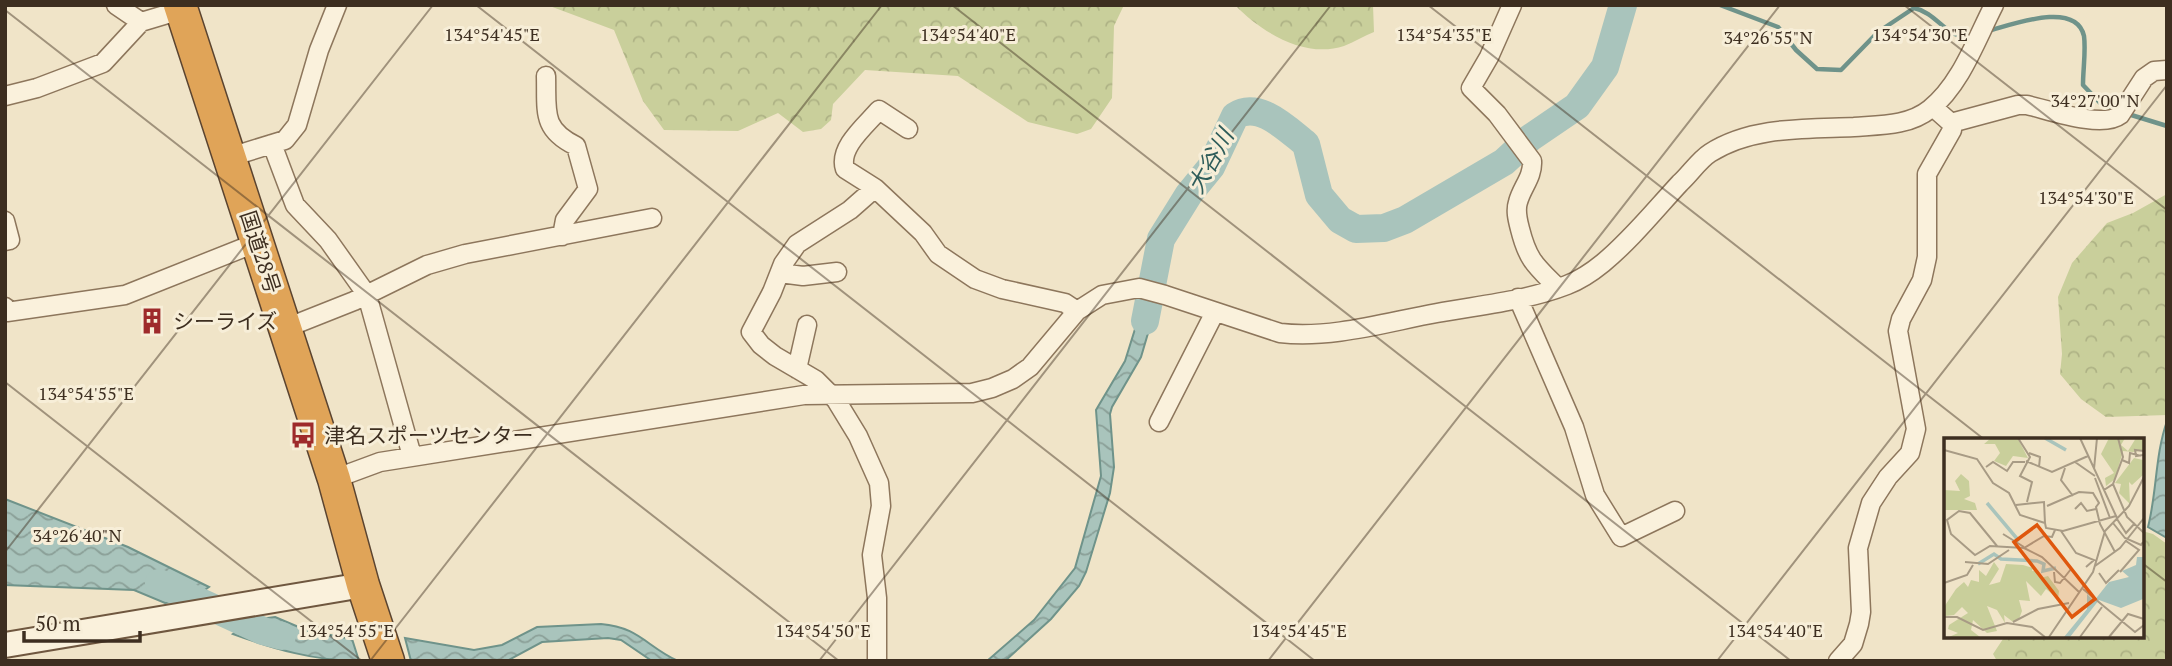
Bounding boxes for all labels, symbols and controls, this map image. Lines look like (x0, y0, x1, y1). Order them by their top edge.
text: 134°54'45"E (444, 22, 540, 46)
text: 134°54'40"E (920, 22, 1016, 46)
text: 134°54'35"E (1396, 22, 1492, 46)
text: 134°54'30"E (1872, 22, 1968, 46)
text: 34°26'55"N (1723, 25, 1813, 49)
text: 34°27'00"N (2050, 88, 2140, 112)
water label: 大谷川 (1180, 121, 1242, 199)
text: 134°54'30"E (2038, 185, 2134, 209)
street label: 国道28号 (234, 207, 288, 297)
building icon: シーライズ (137, 306, 167, 336)
place label: シーライズ (173, 307, 277, 335)
text: 134°54'55"E (38, 381, 134, 405)
bus stop icon: 津名スポーツセンター (288, 420, 318, 450)
place label: 津名スポーツセンター (324, 421, 534, 449)
inset map (1944, 438, 2144, 638)
text: 34°26'40"N (32, 523, 122, 547)
scale bar (24, 600, 140, 644)
text: 50 m (35, 609, 81, 637)
text: 134°54'55"E (298, 618, 394, 642)
text: 134°54'50"E (775, 618, 871, 642)
text: 134°54'45"E (1251, 618, 1347, 642)
text: 134°54'40"E (1727, 618, 1823, 642)

